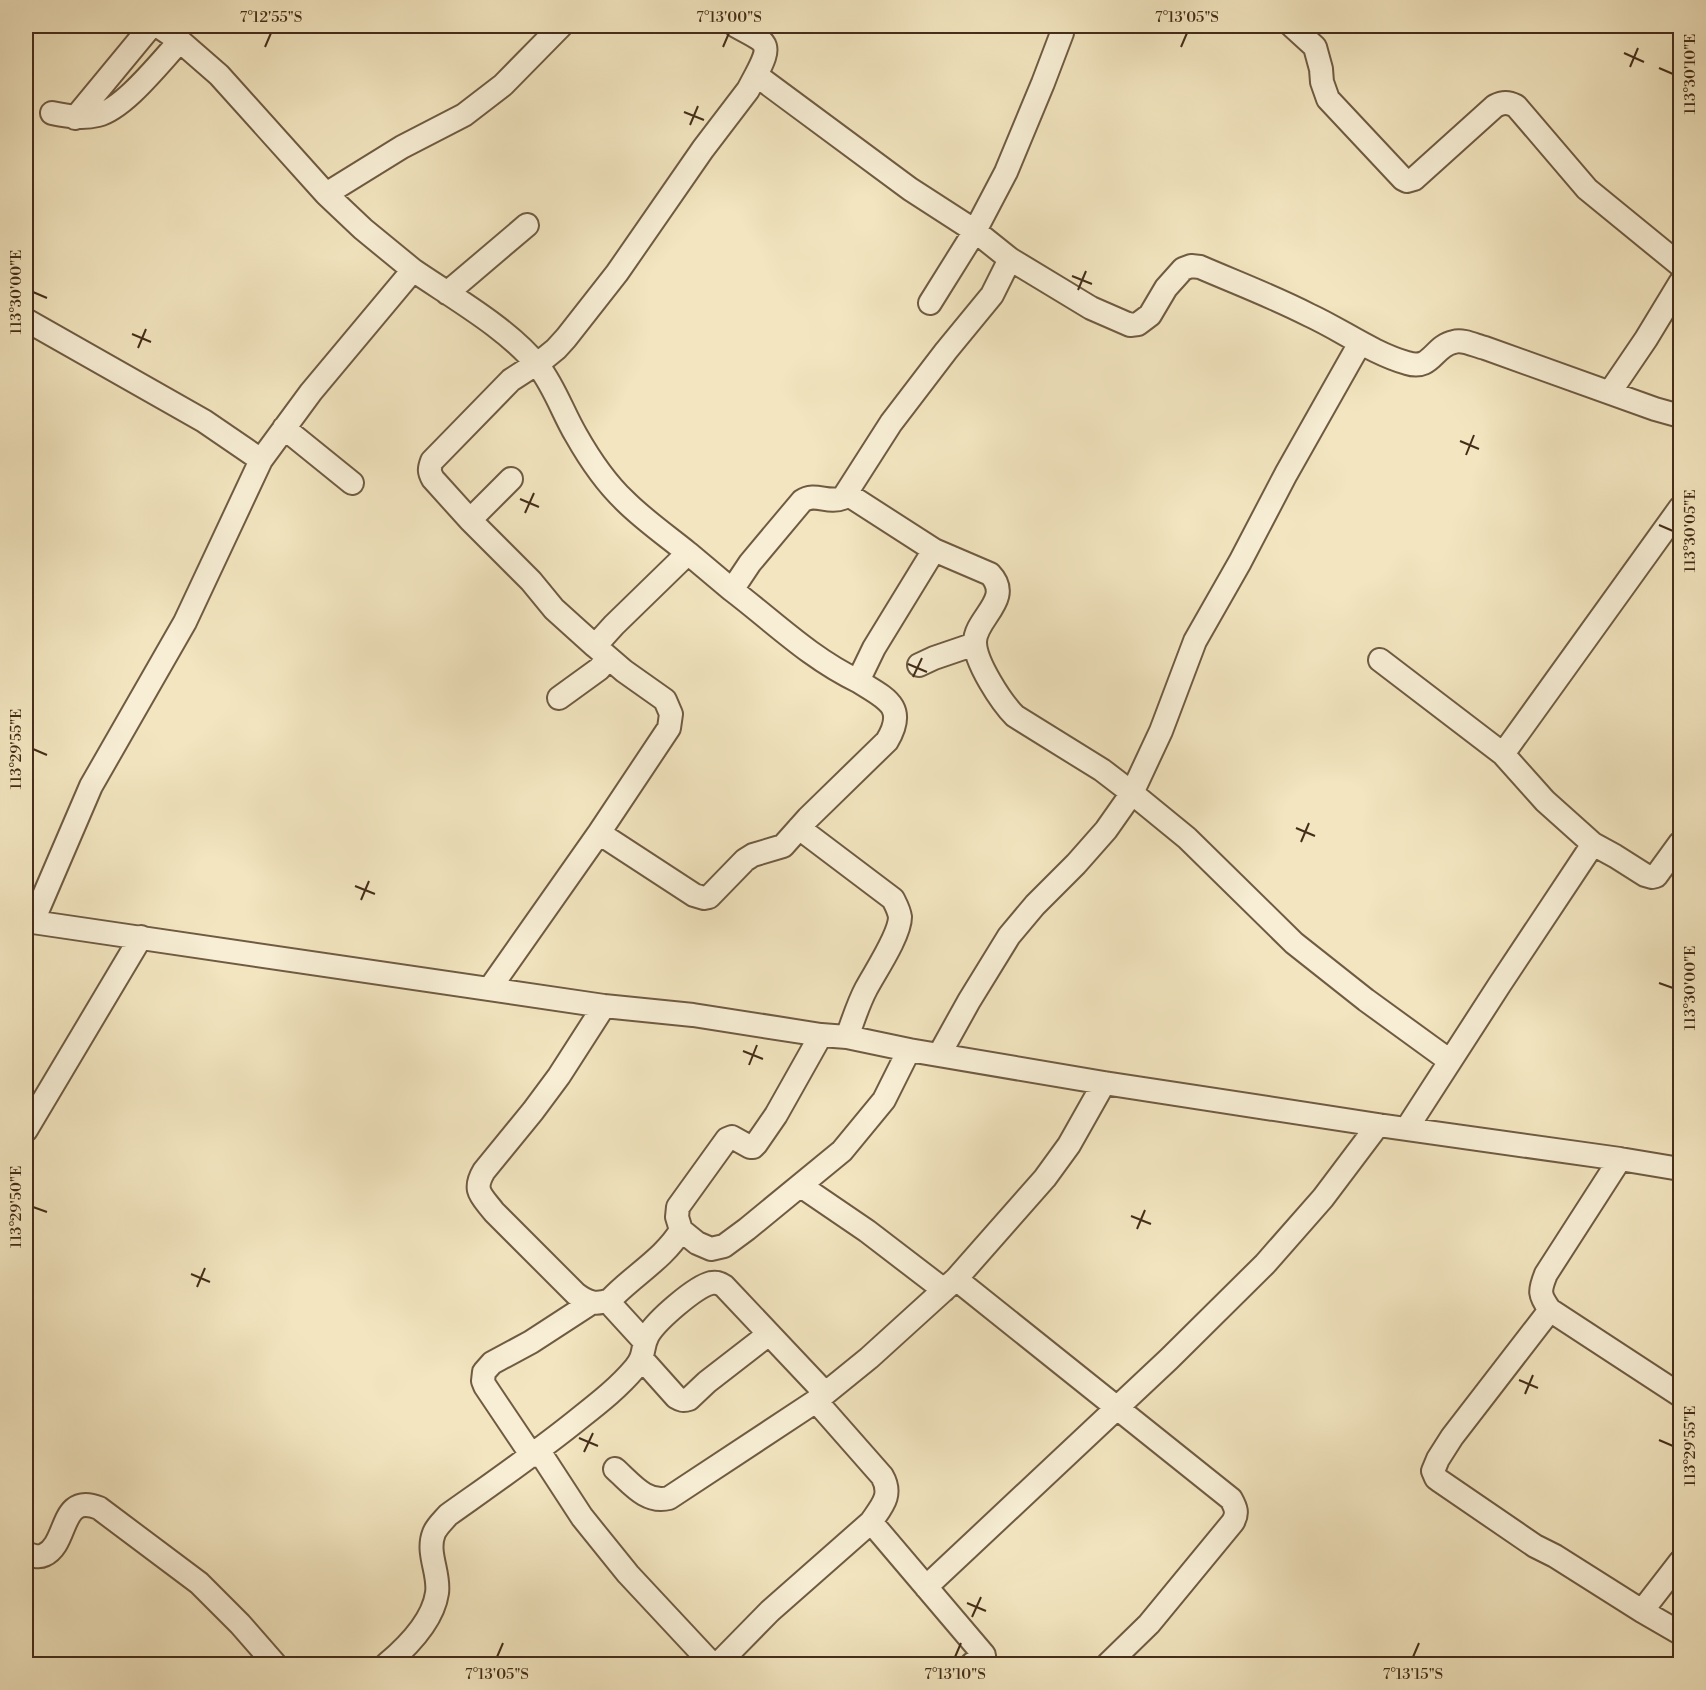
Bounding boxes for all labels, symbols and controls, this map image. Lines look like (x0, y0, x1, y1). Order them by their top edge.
text: 7°12'55"S (240, 8, 302, 27)
text: 7°13'00"S (696, 8, 762, 27)
text: 7°13'05"S (1155, 8, 1219, 27)
text: 113°30'10"E (1681, 34, 1700, 114)
text: 113°30'00"E (7, 250, 26, 334)
text: 113°30'05"E (1681, 489, 1700, 573)
text: 113°29'55"E (7, 709, 26, 789)
text: 113°30'00"E (1681, 946, 1700, 1030)
text: 113°29'50"E (7, 1166, 26, 1248)
text: 113°29'55"E (1681, 1406, 1700, 1486)
text: 7°13'05"S (465, 1665, 529, 1684)
text: 7°13'10"S (924, 1665, 986, 1684)
text: 7°13'15"S (1383, 1665, 1443, 1684)

